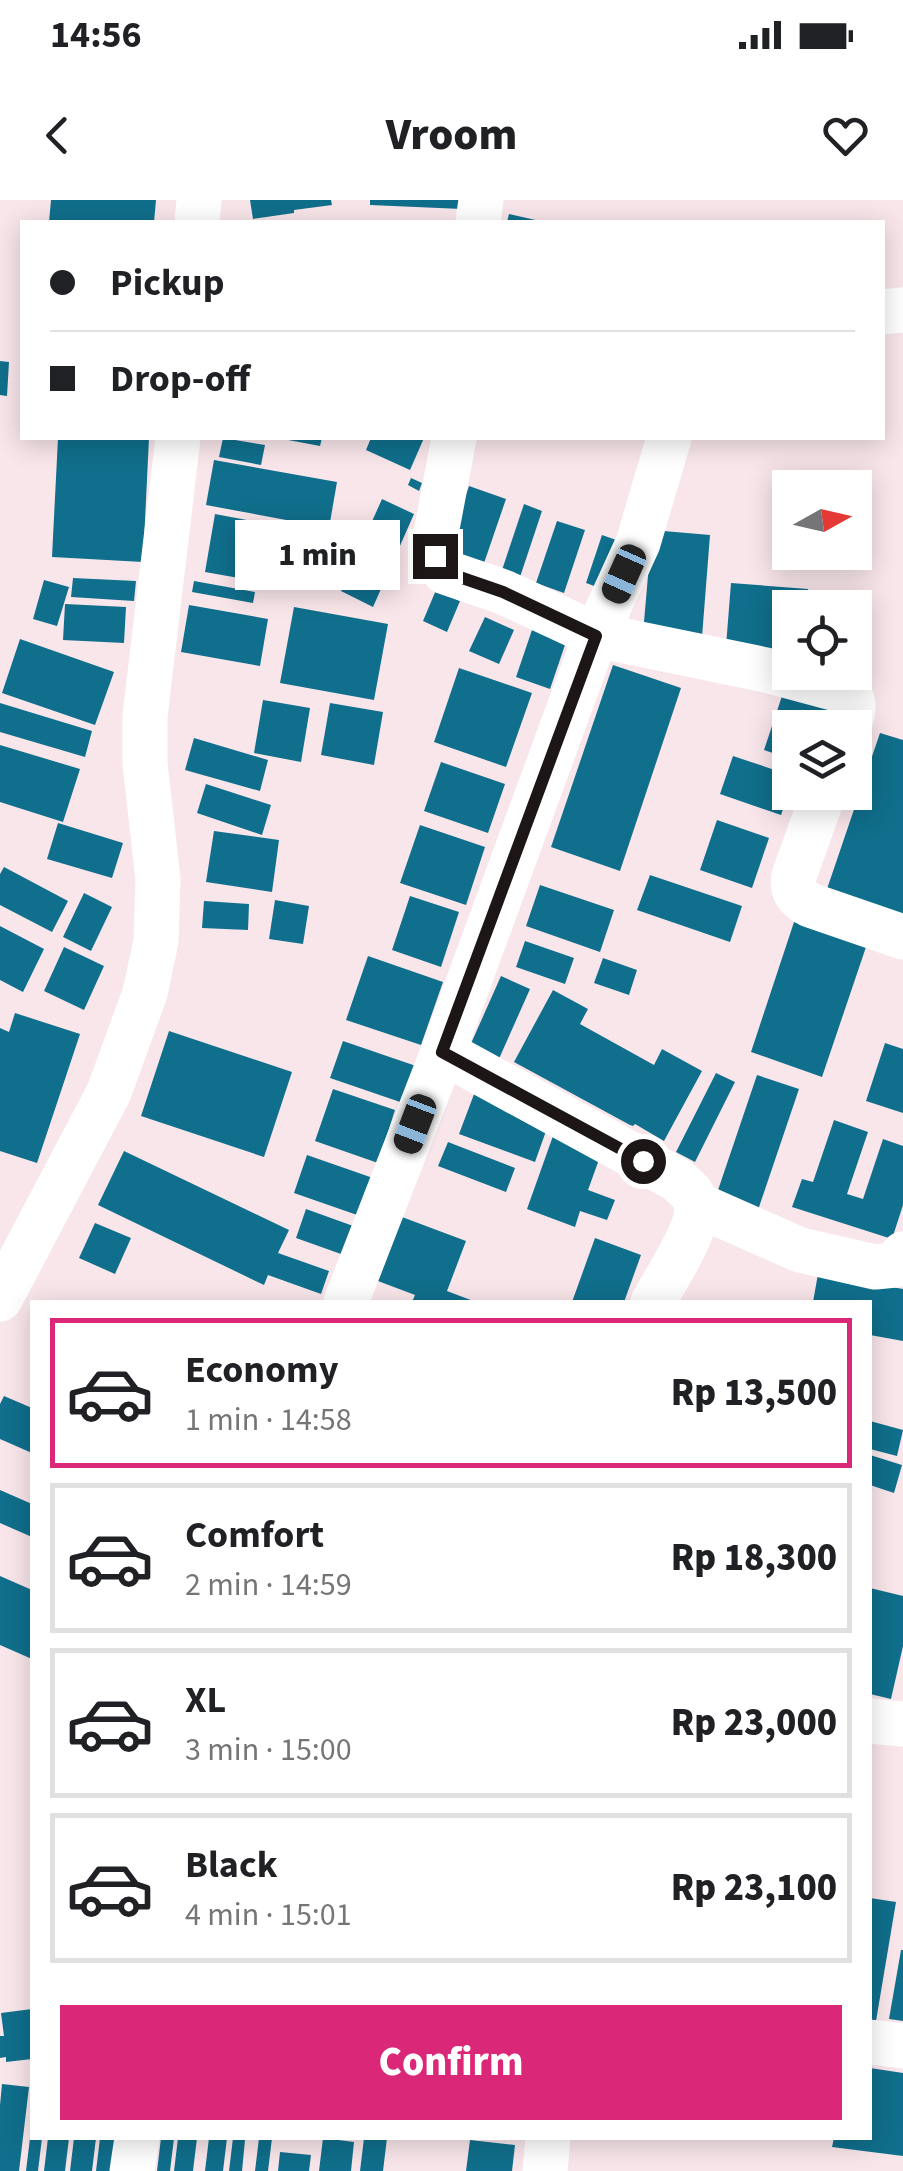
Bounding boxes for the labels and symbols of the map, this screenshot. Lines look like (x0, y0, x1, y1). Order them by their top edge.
north arrow (772, 470, 872, 570)
callout: 1 min (235, 521, 400, 591)
route end (413, 534, 458, 579)
car (598, 540, 650, 608)
car (390, 1091, 440, 1157)
route start (621, 1139, 666, 1184)

